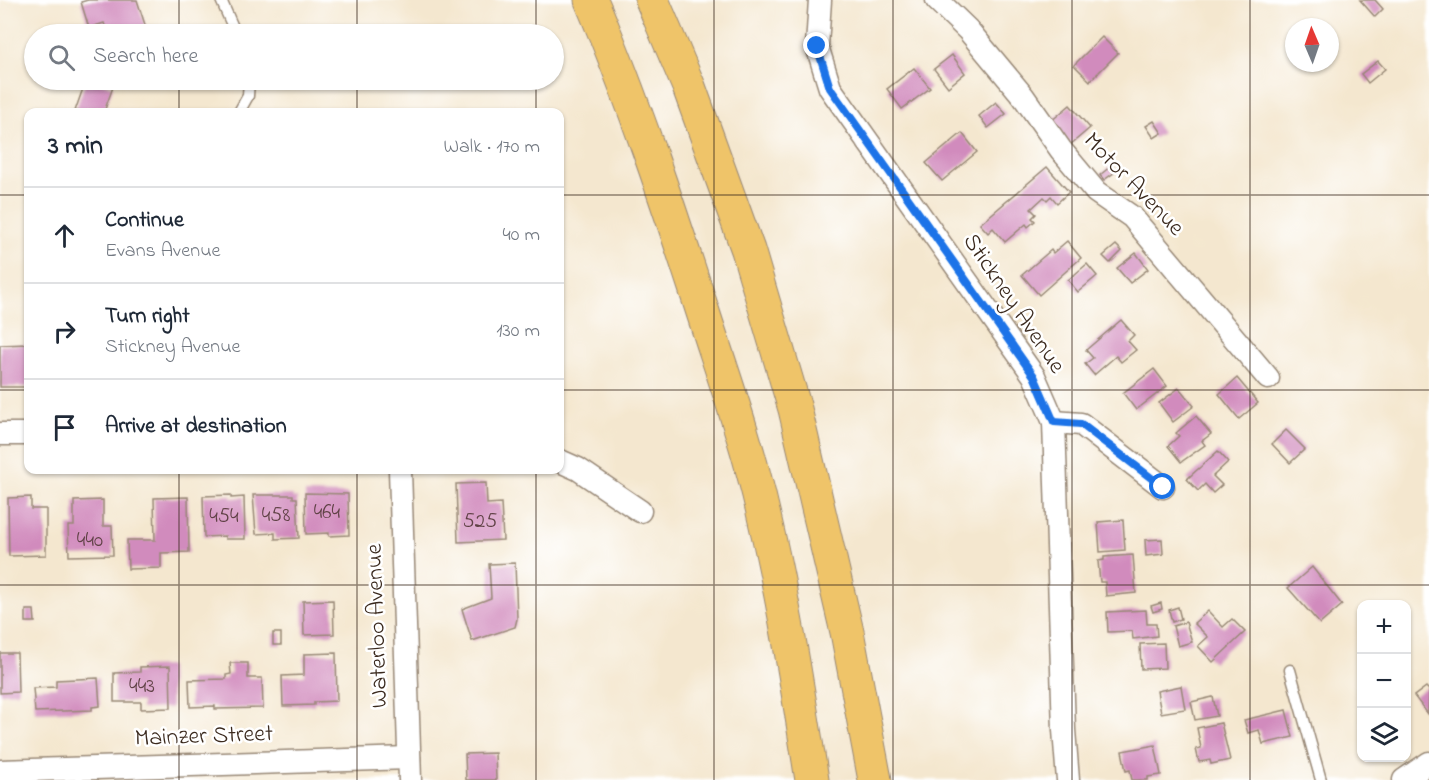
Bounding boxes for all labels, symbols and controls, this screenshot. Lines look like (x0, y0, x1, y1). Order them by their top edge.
north arrow (1285, 18, 1339, 72)
search box (24, 24, 564, 90)
route end (803, 32, 829, 58)
icon: search (45, 41, 78, 74)
text: Search here (93, 41, 198, 73)
street label: Motor Avenue (1074, 125, 1192, 245)
text: 3 min (48, 128, 103, 166)
text: Walk · 170 m (444, 133, 540, 162)
text: Continue (105, 205, 184, 237)
icon: ahead (48, 219, 81, 252)
text: 40 m (503, 221, 540, 250)
street label: Stickney Avenue (952, 227, 1073, 382)
text: Evans Avenue (105, 237, 220, 266)
text: Turn right (105, 301, 190, 333)
icon: right (48, 315, 81, 348)
text: 130 m (496, 317, 540, 346)
text: Stickney Avenue (105, 333, 241, 362)
icon: arrive (48, 411, 81, 444)
text: Arrive at destination (105, 411, 287, 443)
route start (1149, 473, 1175, 499)
house number: 464 (314, 498, 341, 528)
house number: 458 (262, 501, 290, 531)
house number: 454 (209, 502, 239, 532)
house number: 525 (463, 507, 497, 537)
house number: 440 (77, 526, 103, 556)
street label: Waterloo Avenue (358, 543, 398, 709)
map controls (1357, 600, 1411, 762)
button: + (1357, 600, 1411, 654)
button: − (1357, 654, 1411, 708)
house number: 443 (129, 672, 155, 702)
button: layers (1357, 708, 1411, 762)
street label: Mainzer Street (134, 717, 274, 757)

